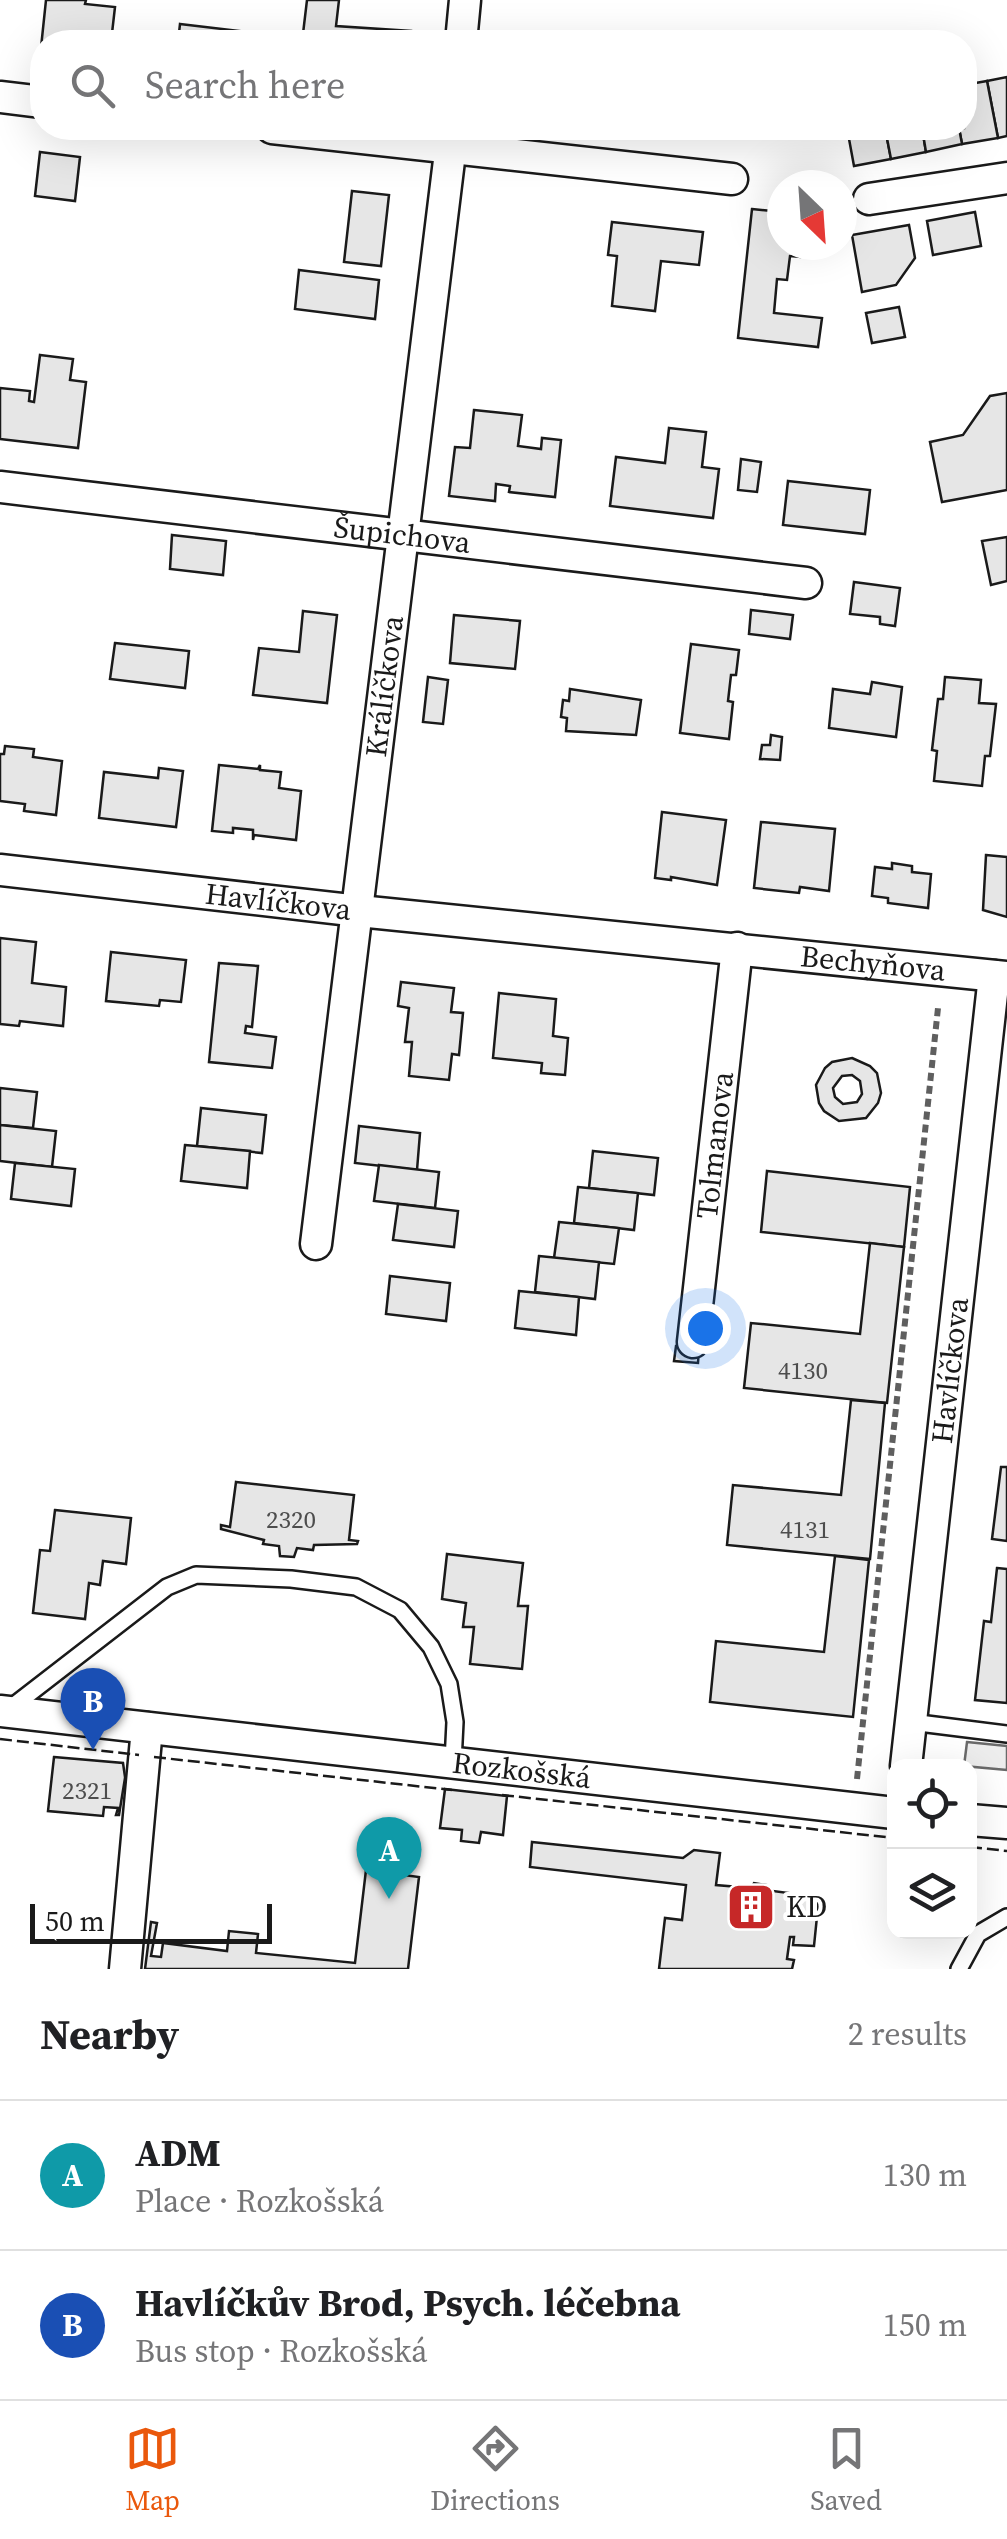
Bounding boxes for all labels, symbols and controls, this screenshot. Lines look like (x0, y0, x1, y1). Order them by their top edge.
search box (30, 30, 977, 140)
icon: search (65, 58, 120, 113)
text: Search here (145, 59, 345, 111)
north arrow (767, 170, 857, 260)
street label: Šupichova (332, 506, 474, 563)
street label: Králíčkova (355, 612, 413, 759)
street label: Havlíčkova (203, 873, 354, 930)
street label: Bechyňova (799, 935, 948, 991)
street label: Tolmanova (686, 1069, 743, 1221)
street label: Havlíčkova (921, 1294, 978, 1446)
your location (680, 1303, 731, 1354)
house number: 4130 (778, 1353, 828, 1387)
house number: 2320 (266, 1502, 316, 1536)
house number: 4131 (780, 1512, 830, 1546)
pin: B (61, 1668, 126, 1750)
street label: Rozkošská (450, 1742, 594, 1798)
map controls (887, 1759, 977, 1939)
button: locate (887, 1759, 977, 1849)
house number: 2321 (62, 1773, 112, 1807)
pin: A (356, 1816, 422, 1899)
button: layers (887, 1849, 977, 1939)
building icon: KD (725, 1881, 777, 1933)
place label: KD (786, 1886, 827, 1927)
scale bar (30, 1899, 272, 1944)
text: 50 m (45, 1902, 105, 1940)
text: Nearby (40, 2005, 179, 2063)
text: 2 results (848, 2012, 967, 2056)
text: ADM (135, 2127, 221, 2179)
text: A (62, 2153, 83, 2197)
text: 130 m (883, 2153, 967, 2197)
text: Place · Rozkošská (135, 2179, 384, 2223)
text: Havlíčkův Brod, Psych. léčebna (135, 2277, 680, 2329)
text: B (62, 2303, 83, 2347)
text: 150 m (883, 2303, 967, 2347)
text: Bus stop · Rozkošská (135, 2329, 428, 2373)
tab: Map (125, 2421, 180, 2519)
tab: Directions (430, 2421, 560, 2519)
tab: Saved (810, 2421, 882, 2519)

